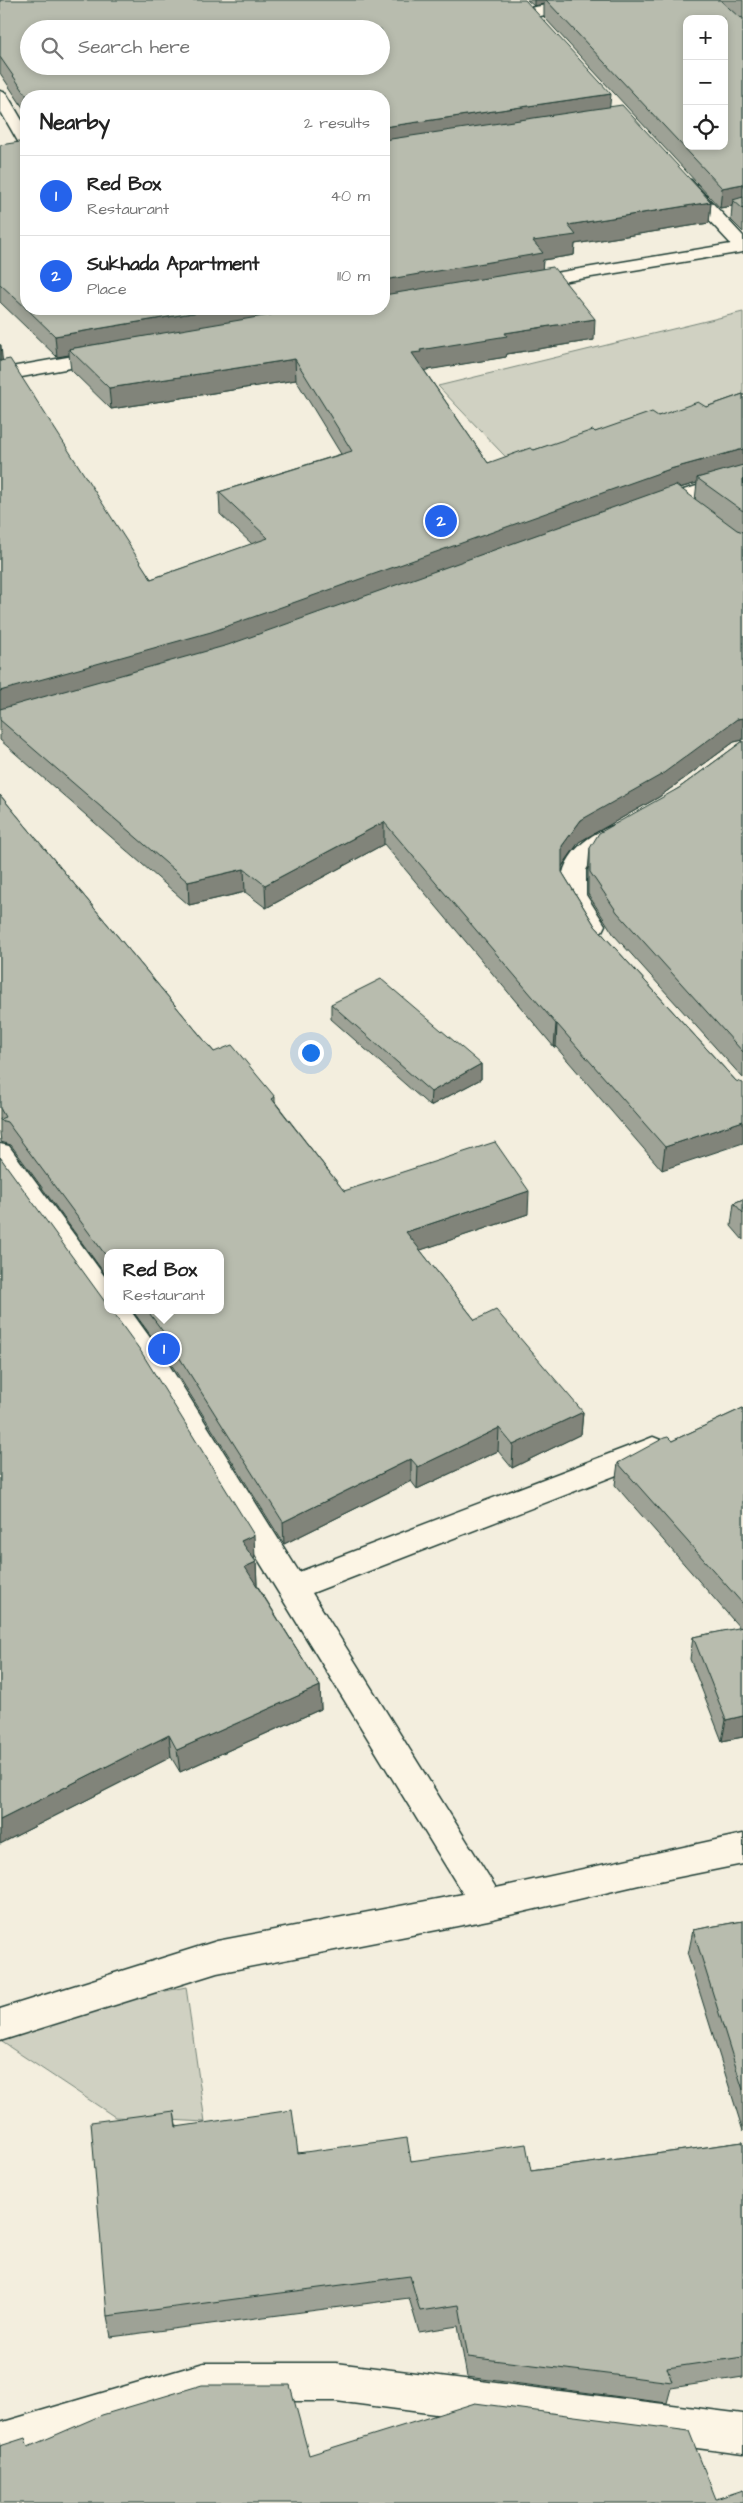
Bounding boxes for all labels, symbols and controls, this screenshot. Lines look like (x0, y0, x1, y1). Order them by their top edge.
map controls (683, 15, 728, 150)
button: + (683, 15, 728, 60)
search box (20, 20, 390, 75)
icon: search (38, 34, 66, 62)
text: Search here (78, 34, 190, 61)
button: − (683, 60, 728, 105)
button: locate (683, 105, 728, 150)
text: Nearby (40, 108, 110, 137)
text: 2 results (304, 112, 370, 134)
text: Red Box (87, 171, 161, 198)
text: 1 (55, 185, 57, 207)
text: 40 m (330, 185, 370, 207)
text: Restaurant (87, 198, 169, 220)
text: Sukhada Apartment (87, 251, 259, 278)
text: 2 (51, 265, 61, 287)
text: 110 m (337, 265, 370, 287)
text: Place (87, 278, 127, 300)
pin: 2 (425, 502, 457, 540)
your location (298, 1040, 324, 1066)
popup (104, 1249, 224, 1314)
text: Red Box (123, 1257, 197, 1284)
text: Restaurant (123, 1284, 205, 1306)
pin: 1 (148, 1330, 180, 1368)

